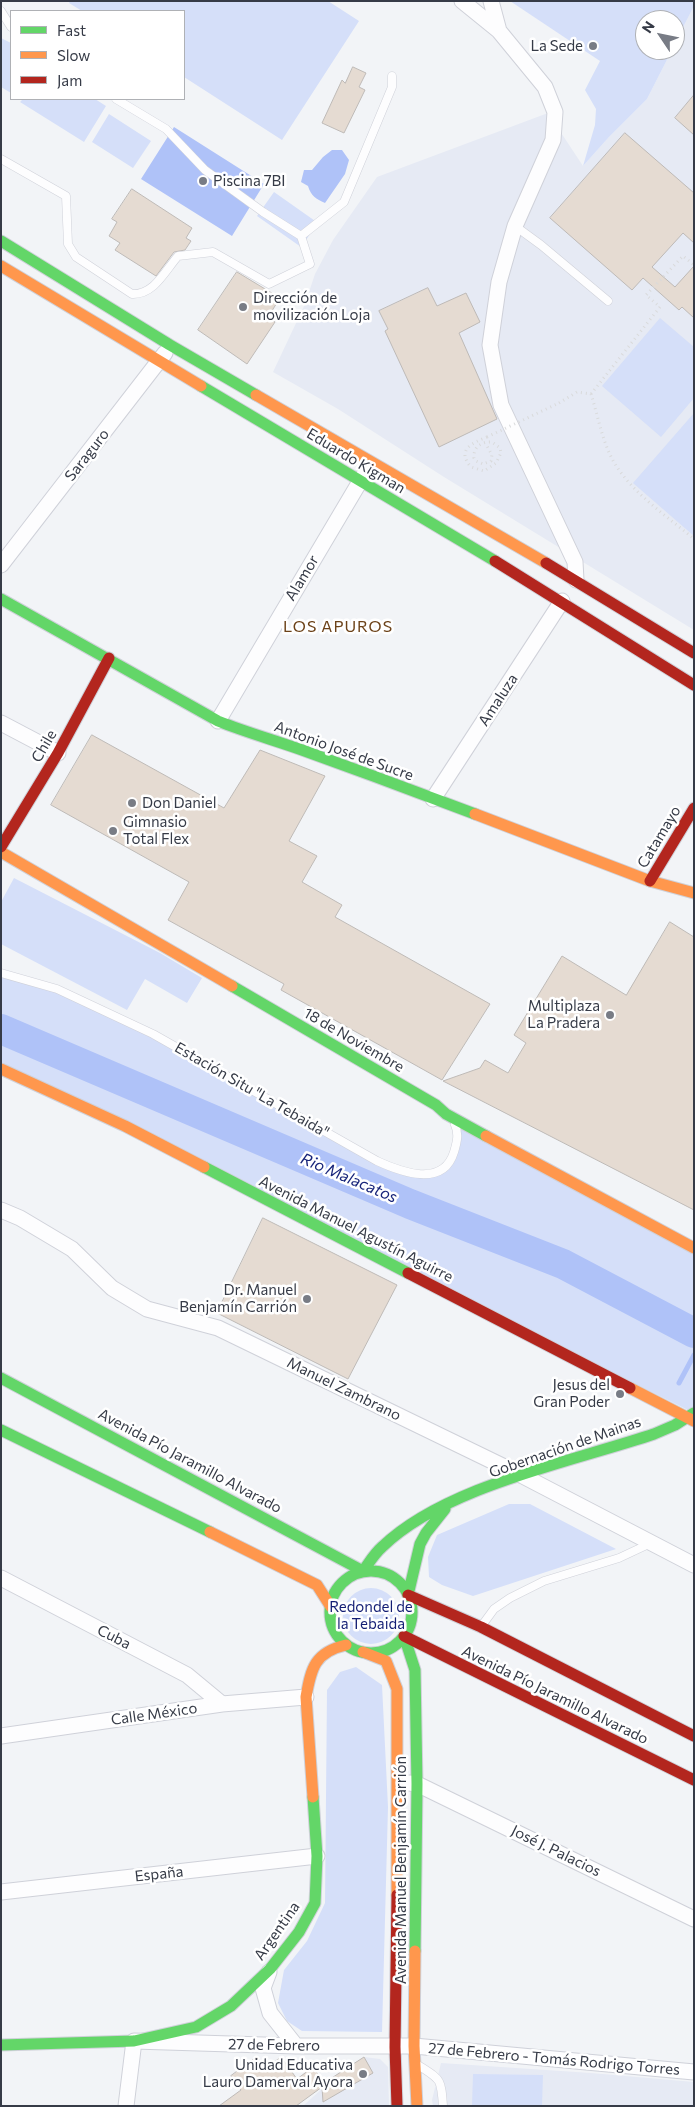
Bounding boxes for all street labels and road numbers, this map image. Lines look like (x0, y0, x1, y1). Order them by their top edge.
street label: Saraguro (61, 425, 113, 485)
street label: Eduardo Kigman (304, 425, 408, 497)
street label: Alamor (281, 552, 323, 604)
street label: Amaluza (474, 670, 522, 730)
street label: Antonio José de Sucre (272, 717, 416, 785)
street label: Chile (28, 727, 60, 765)
street label: Catamayo (633, 803, 685, 871)
street label: 18 de Noviembre (301, 1004, 407, 1076)
street label: Estación Situ "La Tebaida" (172, 1038, 332, 1142)
street label: Avenida Manuel Agustín Aguirre (256, 1172, 456, 1286)
street label: Manuel Zambrano (284, 1354, 404, 1424)
street label: Avenida Pío Jaramillo Alvarado (95, 1405, 285, 1517)
street label: Gobernación de Mainas (487, 1413, 643, 1481)
street label: Cuba (94, 1621, 134, 1653)
street label: Avenida Pío Jaramillo Alvarado (459, 1642, 651, 1748)
street label: Calle México (110, 1699, 198, 1729)
street label: Avenida Manuel Benjamín Carrión (392, 1756, 410, 1984)
street label: José J. Palacios (508, 1822, 604, 1880)
street label: España (134, 1862, 184, 1886)
street label: Argentina (250, 1898, 304, 1964)
street label: 27 de Febrero (228, 2035, 320, 2055)
street label: 27 de Febrero - Tomás Rodrigo Torres (427, 2039, 681, 2079)

